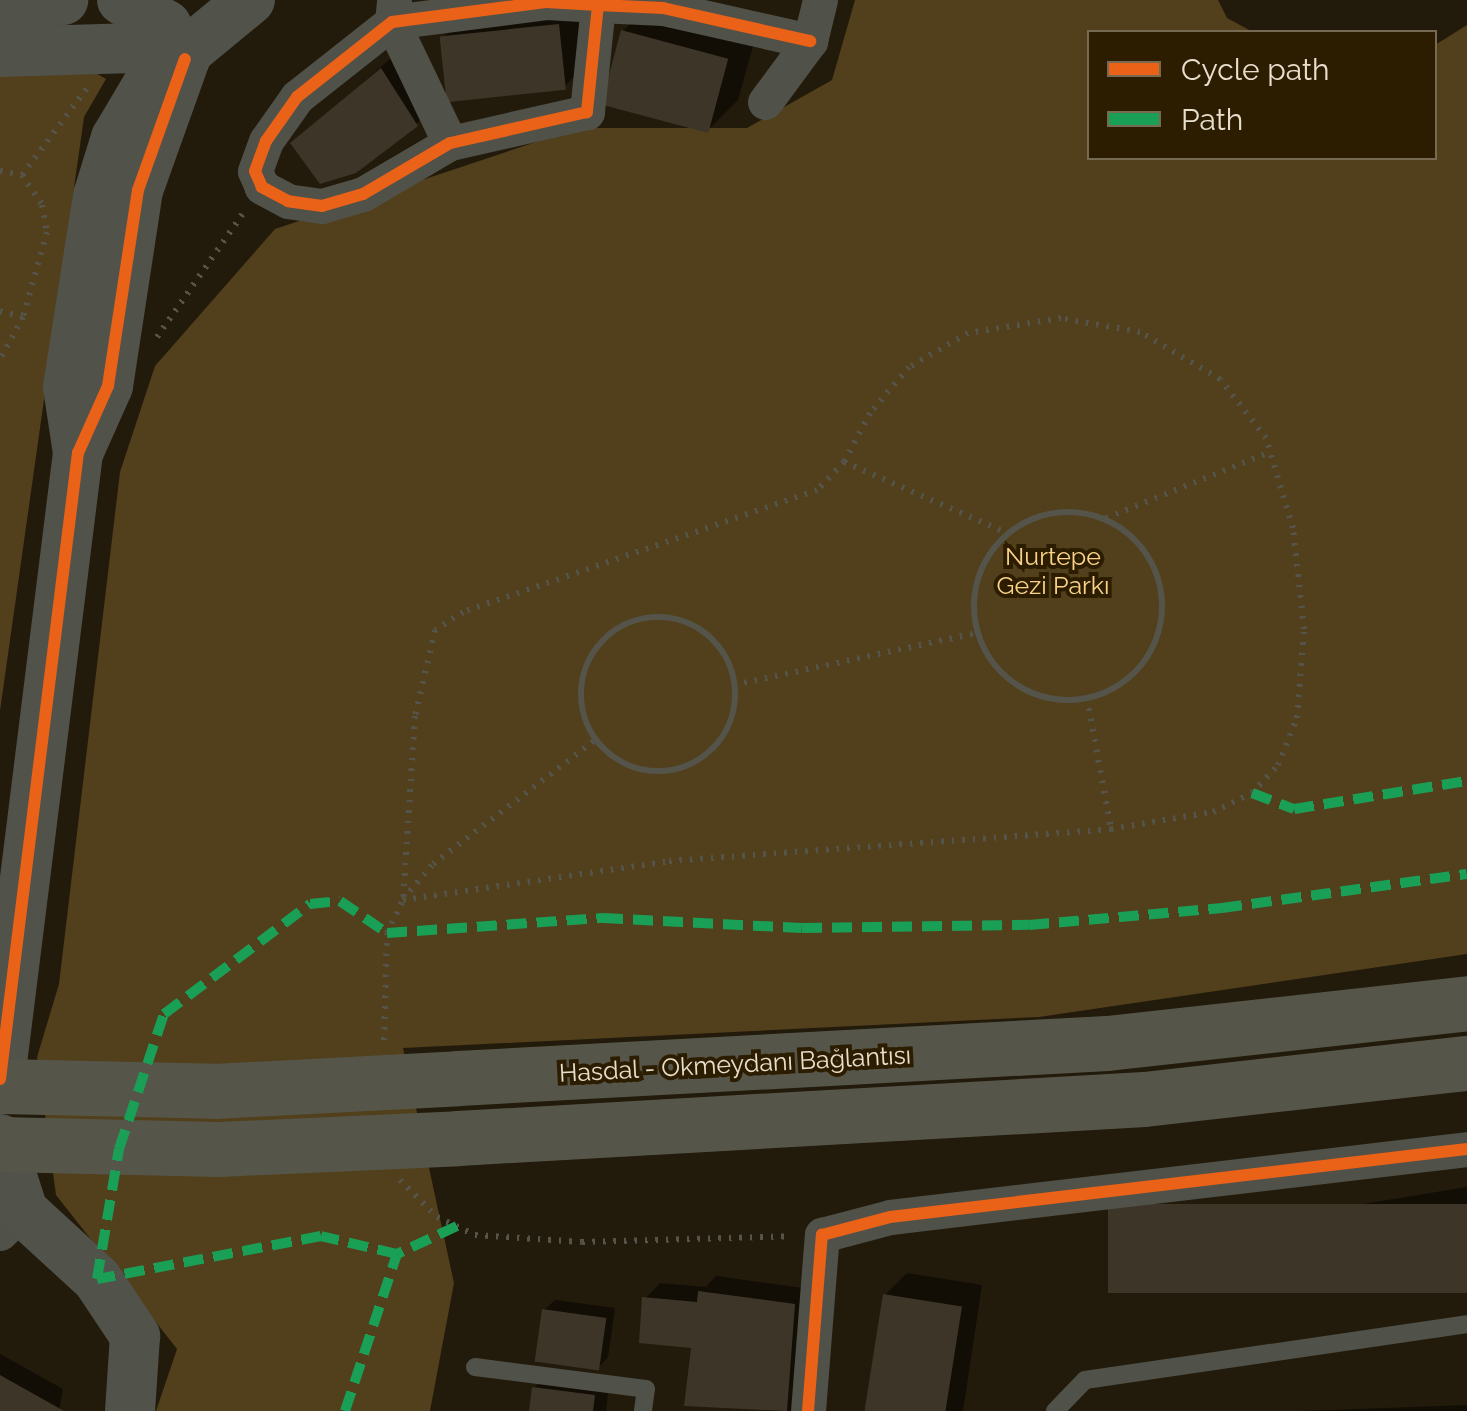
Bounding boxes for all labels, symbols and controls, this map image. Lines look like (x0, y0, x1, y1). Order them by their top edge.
legend (1087, 30, 1437, 160)
text: Cycle path (1181, 52, 1329, 87)
text: Path (1181, 102, 1243, 137)
park label: Nurtepe Gezi Parkı (996, 542, 1110, 601)
street label: Hasdal - Okmeydanı Bağlantısı (558, 1040, 912, 1088)

